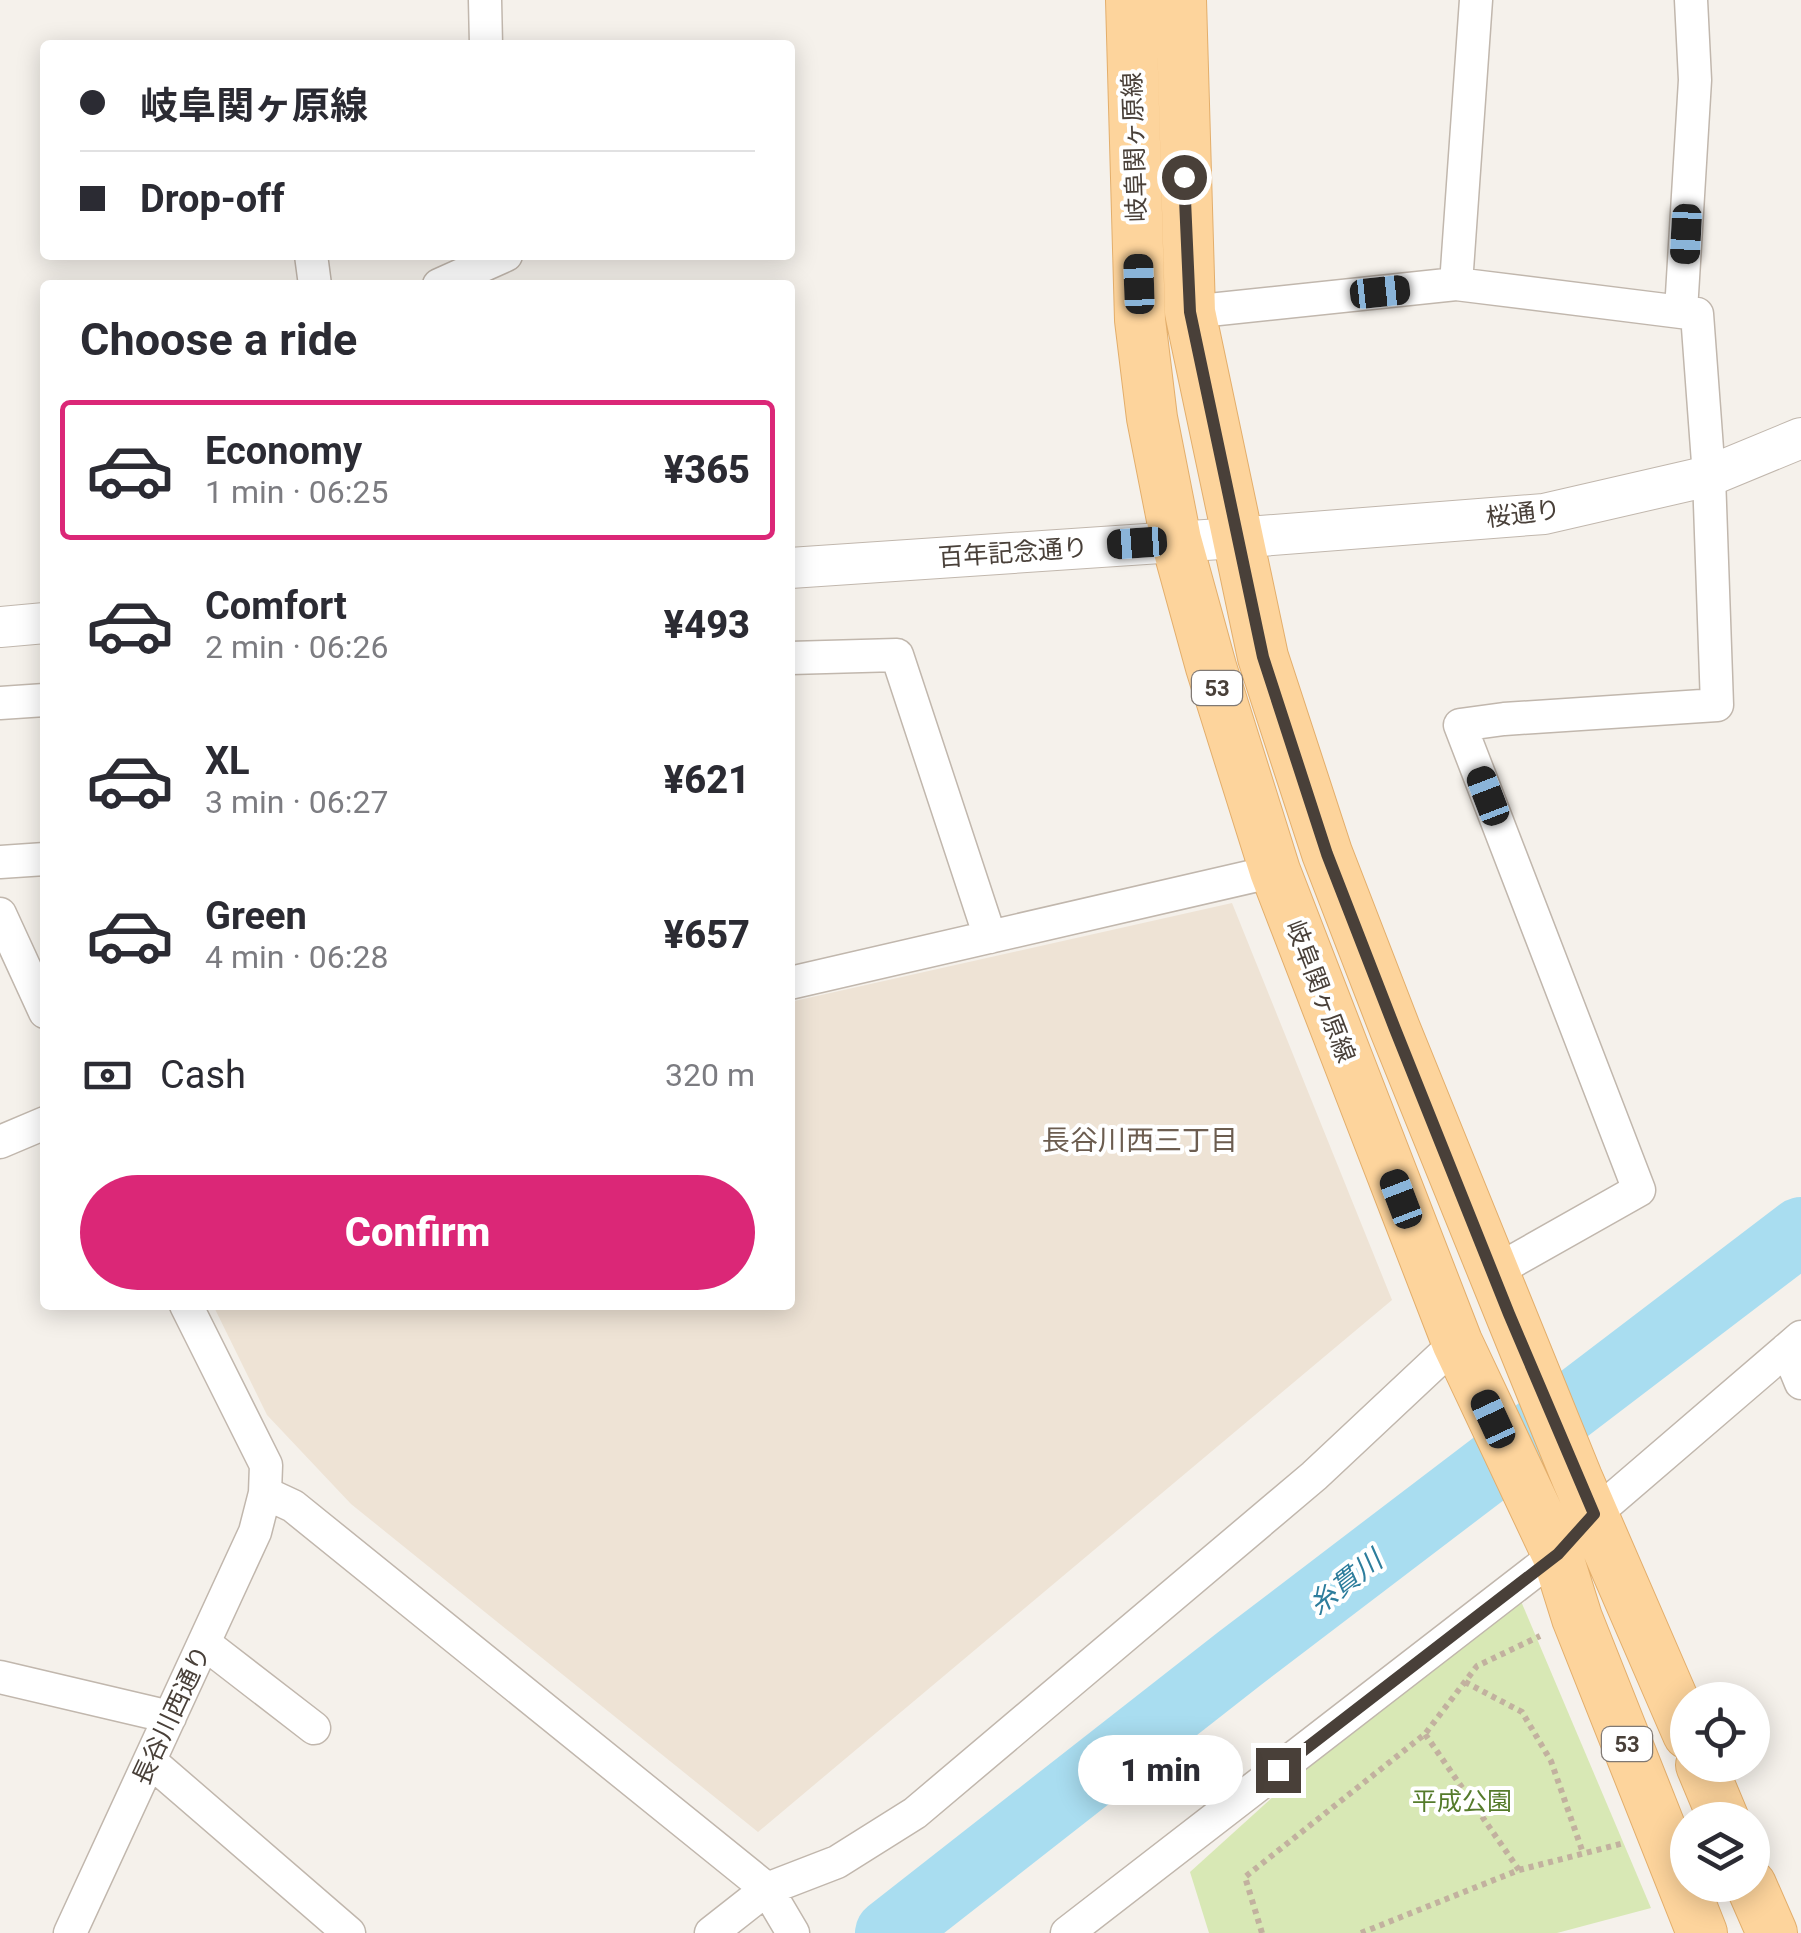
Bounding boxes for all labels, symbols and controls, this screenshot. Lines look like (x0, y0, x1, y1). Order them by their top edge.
street label: 岐阜関ヶ原線 (1117, 72, 1152, 222)
text: 岐阜関ヶ原線 (140, 84, 368, 128)
route start (1162, 155, 1207, 200)
text: Drop-off (140, 177, 285, 221)
car (1669, 203, 1703, 265)
car (1123, 253, 1155, 315)
car (1349, 274, 1411, 310)
text: Choose a ride (80, 313, 357, 366)
icon: car (85, 425, 175, 515)
text: Economy (205, 429, 362, 473)
text: ¥365 (664, 448, 750, 492)
text: 1 min · 06:25 (205, 473, 388, 511)
street label: 桜通り (1484, 495, 1562, 532)
car (1106, 526, 1168, 560)
street label: 百年記念通り (937, 533, 1089, 572)
icon: car (85, 580, 175, 670)
text: Comfort (205, 584, 347, 628)
text: ¥493 (664, 603, 750, 647)
text: 2 min · 06:26 (205, 628, 388, 666)
road number: 53 (1192, 671, 1242, 705)
icon: car (85, 735, 175, 825)
text: XL (205, 739, 250, 783)
text: ¥621 (664, 758, 750, 802)
car (1463, 763, 1513, 829)
text: 3 min · 06:27 (205, 783, 388, 821)
icon: car (85, 890, 175, 980)
text: Green (205, 894, 307, 938)
text: ¥657 (664, 913, 750, 957)
street label: 岐阜関ヶ原線 (1280, 916, 1361, 1066)
text: 4 min · 06:28 (205, 938, 388, 976)
icon: cash (80, 1048, 135, 1103)
text: Cash (160, 1053, 246, 1097)
text: 320 m (665, 1056, 755, 1094)
district label: 長谷川西三丁目 (1042, 1124, 1238, 1157)
car (1376, 1166, 1426, 1232)
button: Confirm (80, 1175, 755, 1290)
car (1467, 1385, 1519, 1453)
water label: 糸貫川 (1302, 1542, 1391, 1621)
street label: 長谷川西通り (127, 1641, 216, 1789)
map controls (1670, 1682, 1770, 1902)
button: locate (1670, 1682, 1770, 1782)
road number: 53 (1602, 1727, 1652, 1761)
callout: 1 min (1078, 1735, 1243, 1805)
route end (1256, 1748, 1301, 1793)
text: 1 min (1120, 1751, 1201, 1789)
park label: 平成公園 (1412, 1787, 1512, 1816)
button: layers (1670, 1802, 1770, 1902)

